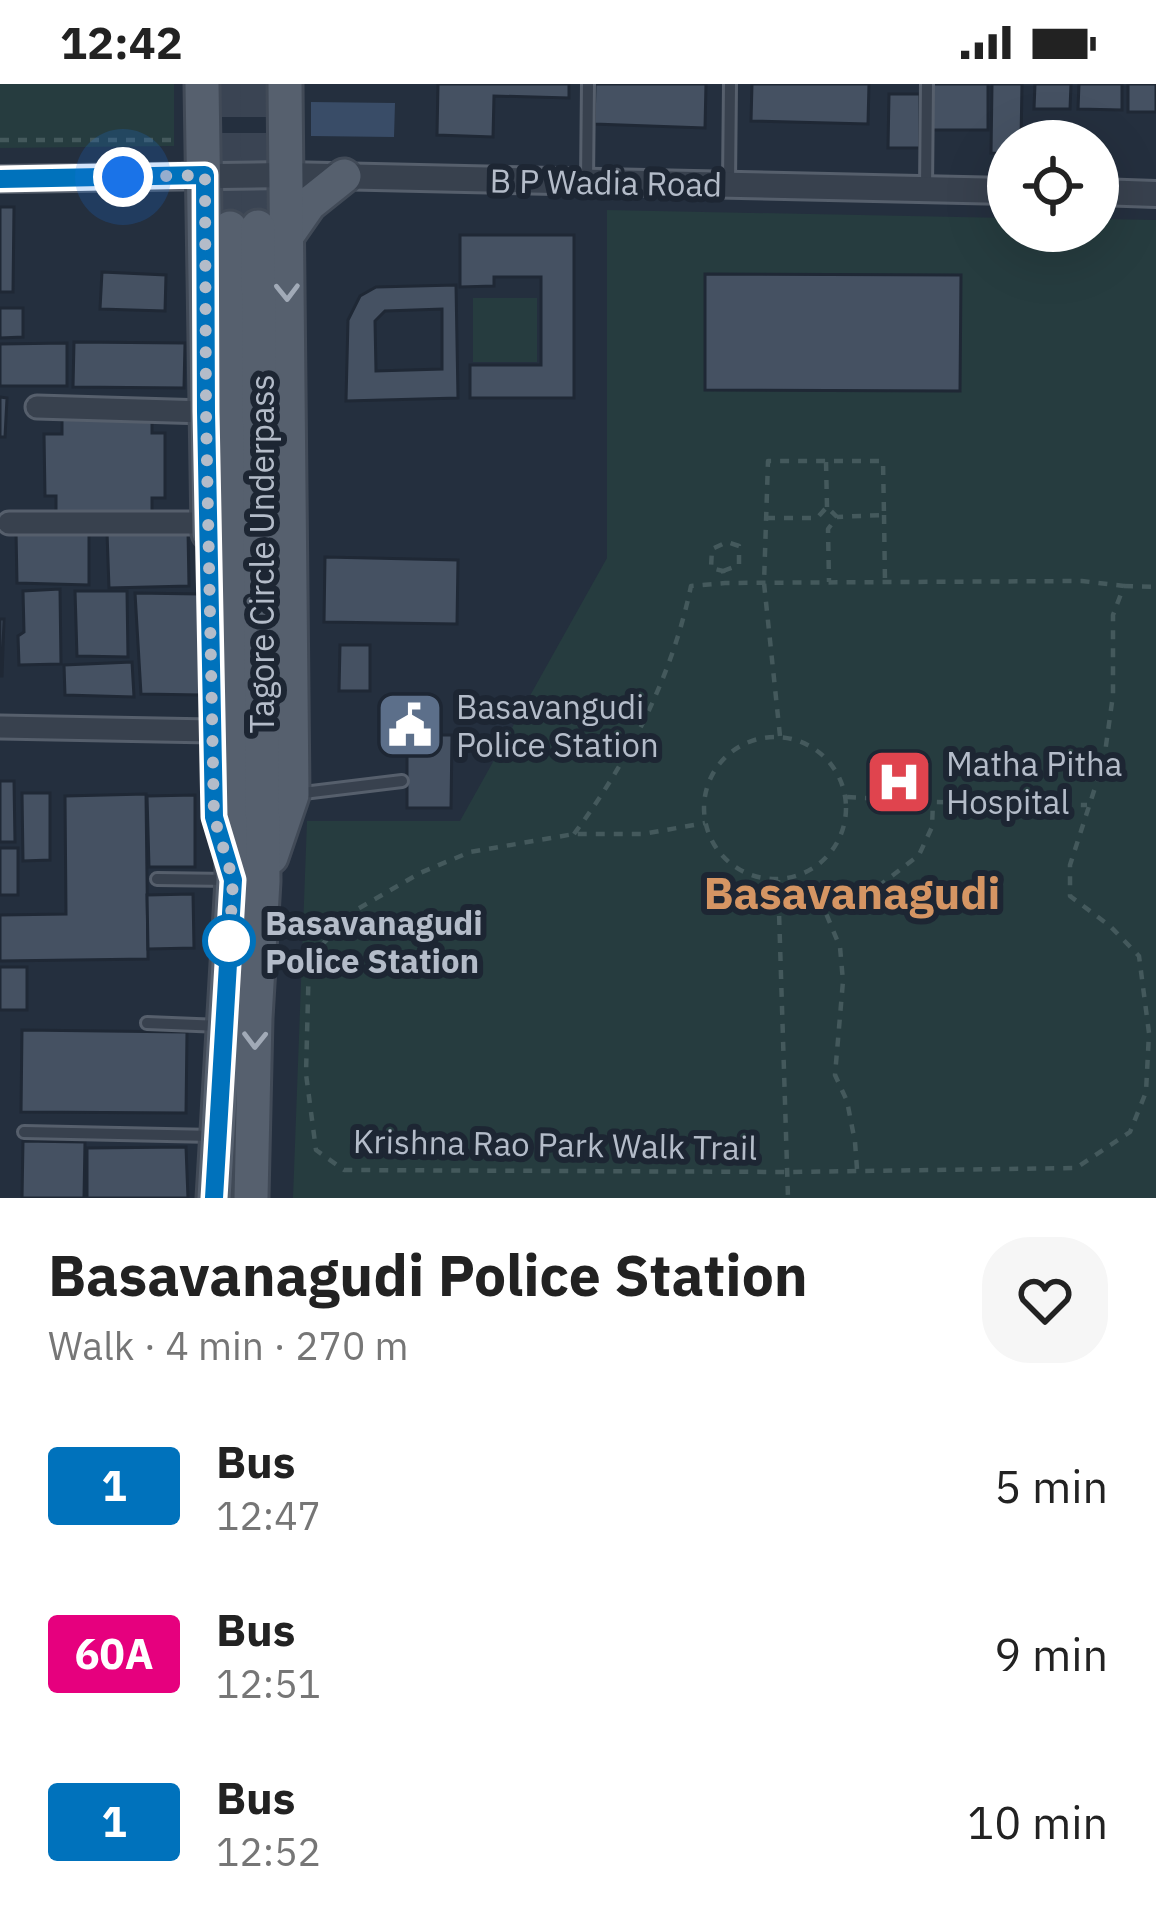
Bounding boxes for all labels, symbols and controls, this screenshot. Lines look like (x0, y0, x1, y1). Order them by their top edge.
text: 12:42 (60, 13, 183, 71)
map controls (987, 120, 1119, 252)
button: locate (987, 120, 1119, 252)
your location (93, 147, 153, 207)
street label: B P Wadia Road (489, 158, 723, 206)
one-way arrow (273, 283, 299, 302)
street label: Tagore Circle Underpass (240, 374, 283, 734)
place label: Basavangudi Police Station (456, 685, 659, 766)
public building icon: Basavangudi Police Station (375, 690, 445, 760)
place label: Matha Pitha Hospital (946, 742, 1122, 823)
hospital icon: Matha Pitha Hospital (864, 747, 934, 817)
district label: Basavanagudi (703, 863, 1001, 921)
place label: Basavanagudi Police Station (265, 901, 483, 982)
marker: Basavanagudi Police Station (204, 916, 254, 966)
one-way arrow (242, 1031, 268, 1050)
street label: Krishna Rao Park Walk Trail (353, 1119, 757, 1169)
button: heart (982, 1237, 1108, 1363)
text: Basavanagudi Police Station (48, 1238, 808, 1312)
text: Walk · 4 min · 270 m (48, 1320, 409, 1371)
text: Bus (216, 1432, 296, 1490)
text: 5 min (994, 1457, 1108, 1515)
text: 1 (101, 1458, 127, 1513)
text: 12:47 (216, 1490, 321, 1541)
text: Bus (216, 1600, 296, 1658)
text: 9 min (994, 1625, 1108, 1683)
text: 60A (74, 1626, 154, 1681)
text: 12:51 (216, 1658, 321, 1709)
text: Bus (216, 1768, 296, 1826)
text: 10 min (967, 1793, 1108, 1851)
text: 1 (101, 1794, 127, 1849)
text: 12:52 (216, 1826, 321, 1877)

